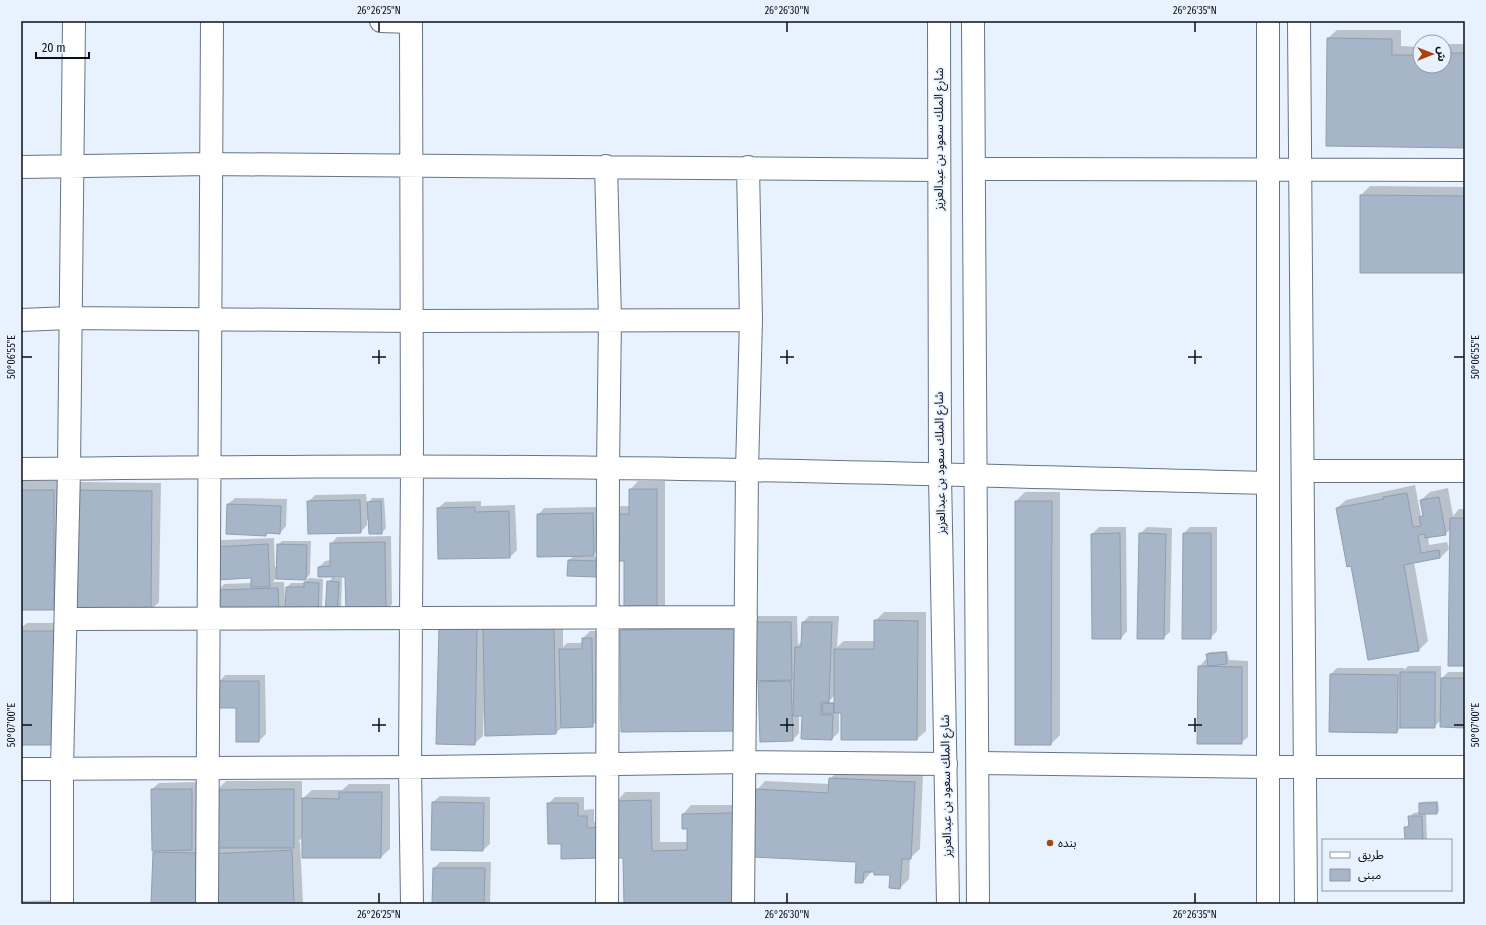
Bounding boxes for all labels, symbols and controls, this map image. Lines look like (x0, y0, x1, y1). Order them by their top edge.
text: 26°26'25"N (357, 5, 401, 17)
text: 26°26'30"N (765, 5, 809, 17)
text: 26°26'35"N (1173, 5, 1217, 17)
scale bar (36, 34, 89, 60)
north arrow (1412, 34, 1452, 74)
text: 20 m (42, 41, 66, 55)
text: ش (1435, 46, 1448, 62)
street label: شارع الملك سعود بن عبدالعزيز (932, 68, 948, 211)
text: 50°06'55"E (6, 335, 18, 379)
text: 50°06'55"E (1470, 335, 1482, 379)
street label: شارع الملك سعود بن عبدالعزيز (932, 391, 950, 536)
text: 50°07'00"E (6, 703, 18, 747)
text: 50°07'00"E (1470, 703, 1482, 747)
street label: شارع الملك سعود بن عبدالعزيز (938, 714, 956, 859)
place label: بنده (1058, 836, 1077, 850)
marker: بنده (1045, 838, 1055, 848)
legend (1322, 839, 1452, 891)
text: طريق (1358, 848, 1384, 863)
text: مبنى (1358, 868, 1381, 882)
text: 26°26'25"N (357, 909, 401, 921)
text: 26°26'30"N (765, 909, 809, 921)
text: 26°26'35"N (1173, 909, 1217, 921)

